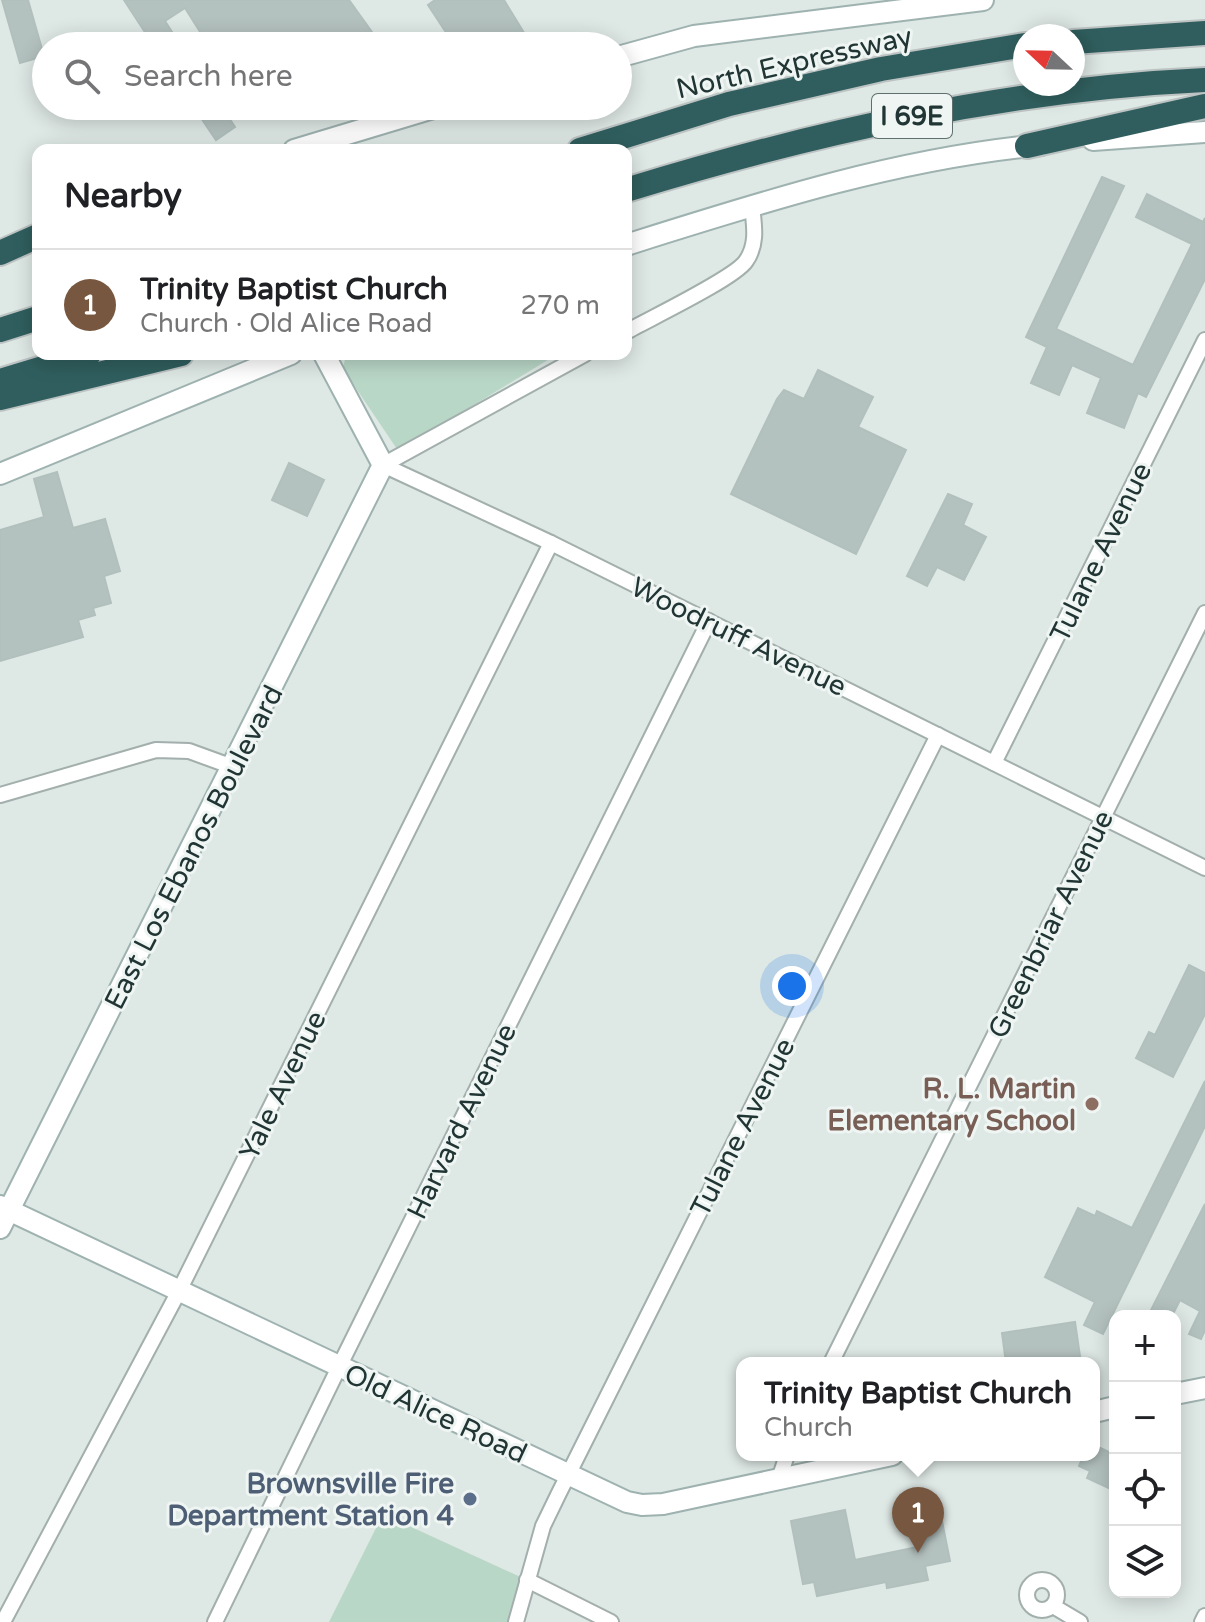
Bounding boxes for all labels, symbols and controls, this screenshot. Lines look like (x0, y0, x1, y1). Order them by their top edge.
street label: North Expressway (673, 19, 915, 107)
north arrow (1013, 24, 1085, 96)
search box (32, 32, 632, 120)
icon: search (60, 54, 104, 98)
text: Search here (124, 58, 293, 95)
road number: I 69E (872, 94, 952, 138)
text: Nearby (64, 176, 182, 217)
text: Trinity Baptist Church (140, 271, 448, 308)
text: 1 (82, 290, 98, 321)
text: 270 m (520, 290, 600, 321)
text: Church · Old Alice Road (140, 308, 432, 339)
street label: Tulane Avenue (1043, 457, 1159, 648)
street label: Woodruff Avenue (625, 570, 852, 704)
street label: East Los Ebanos Boulevard (97, 680, 291, 1015)
street label: Greenbriar Avenue (981, 805, 1121, 1044)
your location (772, 966, 812, 1006)
street label: Yale Avenue (232, 1005, 334, 1166)
street label: Harvard Avenue (400, 1018, 524, 1225)
street label: Tulane Avenue (683, 1033, 802, 1222)
place label: R. L. Martin Elementary School (827, 1072, 1076, 1138)
marker: R. L. Martin Elementary School (1083, 1095, 1101, 1113)
map controls (1109, 1310, 1181, 1598)
button: + (1109, 1310, 1181, 1382)
street label: Old Alice Road (339, 1357, 532, 1471)
popup (736, 1357, 1100, 1461)
text: Trinity Baptist Church (764, 1375, 1072, 1412)
button: − (1109, 1382, 1181, 1454)
text: Church (764, 1412, 853, 1443)
button: locate (1109, 1454, 1181, 1526)
place label: Brownsville Fire Department Station 4 (167, 1467, 454, 1533)
pin: 1 (892, 1487, 944, 1553)
marker: Brownsville Fire Department Station 4 (461, 1490, 479, 1508)
button: layers (1109, 1526, 1181, 1598)

